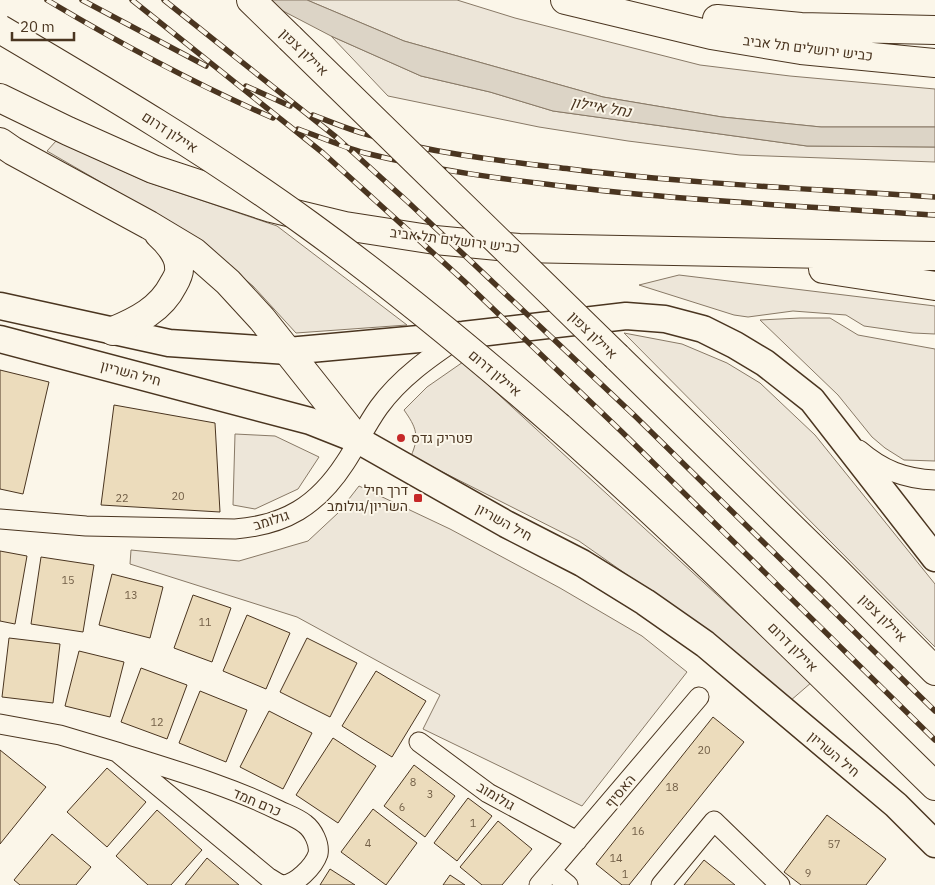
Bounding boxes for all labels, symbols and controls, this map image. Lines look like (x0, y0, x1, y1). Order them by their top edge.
scale bar (12, 10, 75, 42)
text: 20 m (20, 17, 55, 36)
street label: איילון צפון (276, 24, 332, 80)
street label: כביש ירושלים תל אביב (742, 31, 874, 65)
water label: נחל איילון (569, 92, 634, 121)
street label: איילון דרום (139, 107, 201, 157)
street label: כביש ירושלים תל אביב (389, 223, 521, 257)
street label: איילון צפון (565, 307, 621, 363)
street label: איילון דרום (465, 346, 525, 400)
street label: חיל השריון (99, 356, 163, 390)
place label: פטריק גדס (411, 429, 473, 447)
marker: פטריק גדס (395, 432, 407, 444)
place label: דרך חיל השריון/גולומב (327, 481, 408, 515)
house number: 20 (171, 489, 185, 503)
house number: 22 (115, 491, 129, 505)
marker: דרך חיל השריון/גולומב (412, 492, 424, 504)
street label: חיל השריון (473, 499, 535, 545)
street label: גולומב (251, 506, 291, 534)
house number: 15 (61, 573, 75, 587)
house number: 13 (124, 588, 138, 602)
street label: איילון צפון (855, 590, 911, 646)
house number: 11 (198, 615, 212, 629)
street label: איילון דרום (764, 618, 822, 676)
house number: 12 (150, 715, 164, 729)
street label: חיל השריון (805, 727, 863, 781)
house number: 20 (697, 743, 711, 757)
street label: האסיף (601, 770, 639, 812)
house number: 8 (410, 775, 416, 789)
street label: גולומוב (474, 778, 518, 814)
house number: 18 (665, 780, 679, 794)
street label: כרם חמד (230, 784, 284, 820)
house number: 3 (427, 787, 433, 801)
house number: 6 (399, 800, 405, 814)
house number: 1 (470, 816, 477, 830)
house number: 16 (631, 824, 645, 838)
house number: 4 (365, 836, 372, 850)
house number: 57 (827, 837, 841, 851)
house number: 14 (609, 851, 623, 865)
house number: 9 (805, 866, 811, 880)
house number: 1 (622, 867, 629, 881)

